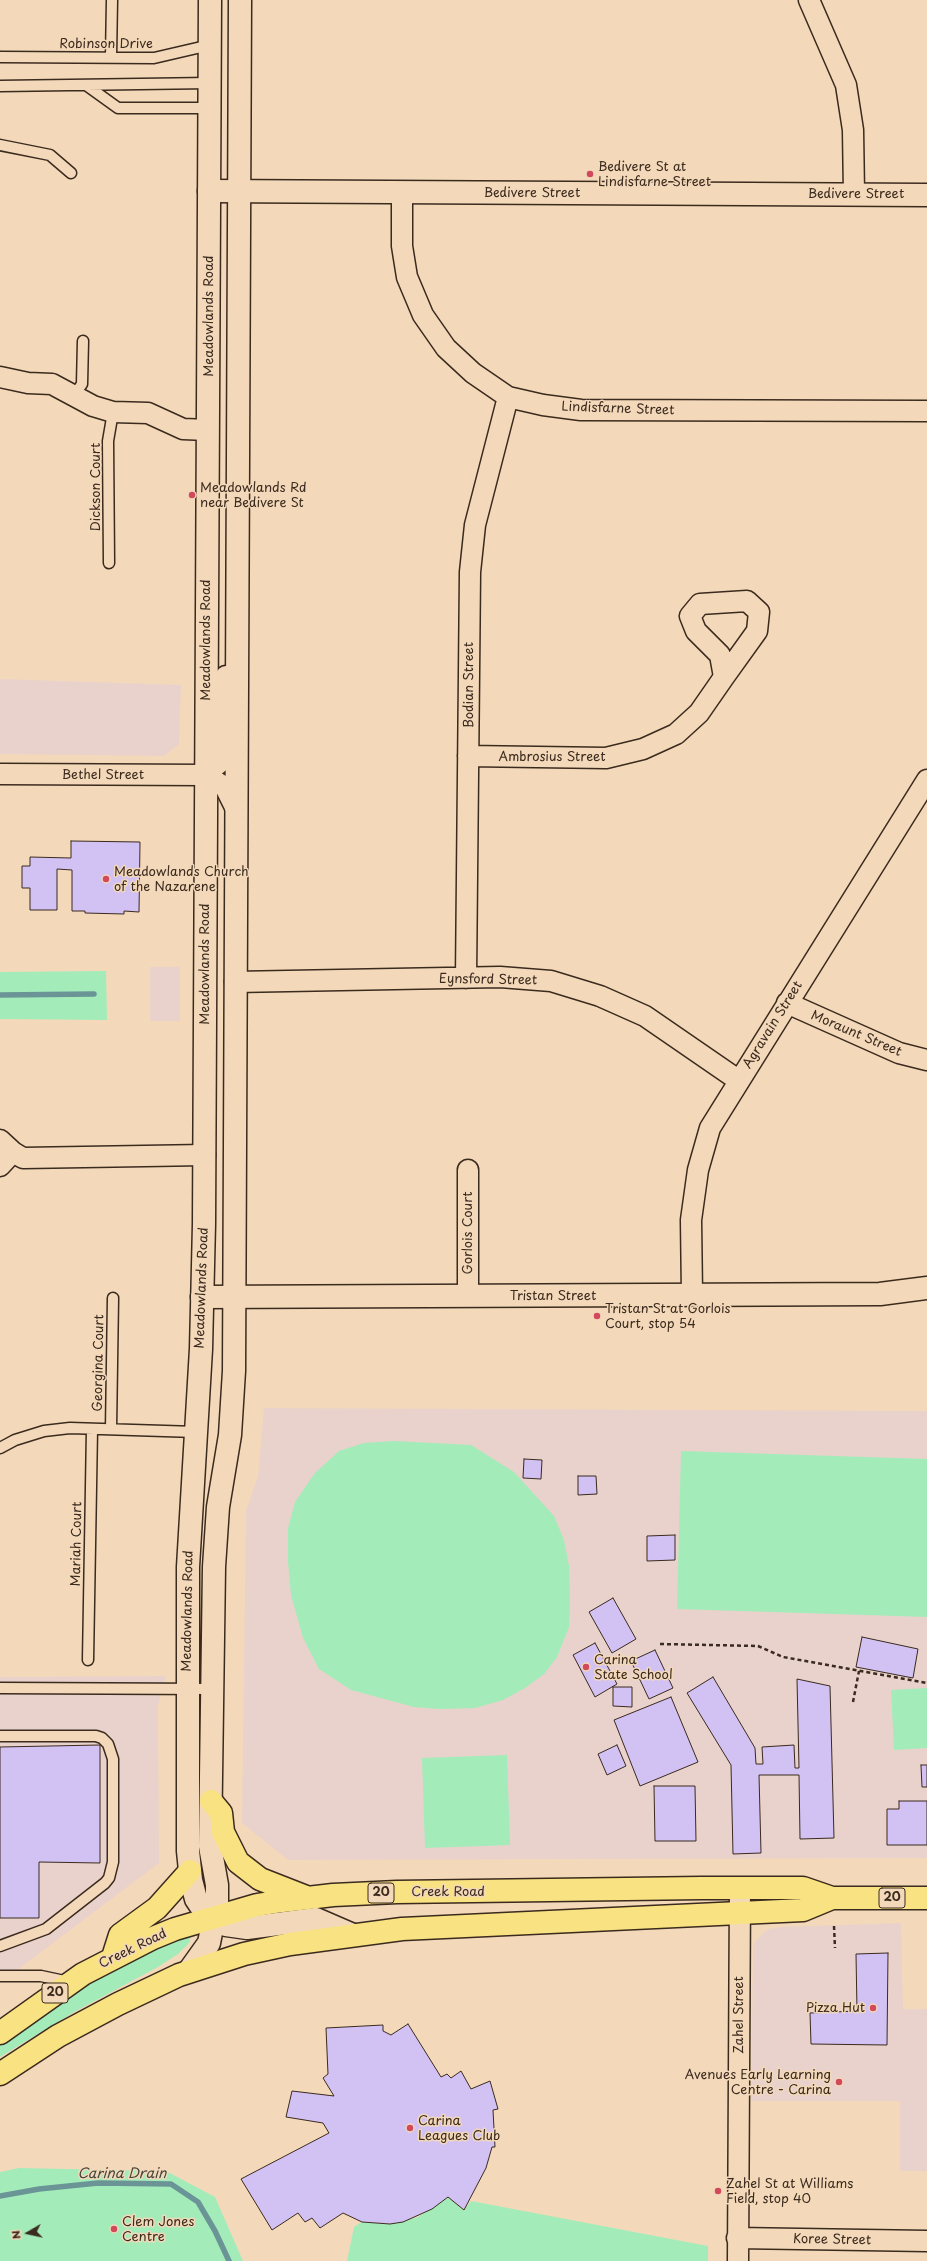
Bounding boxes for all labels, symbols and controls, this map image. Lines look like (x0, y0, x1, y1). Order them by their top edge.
street label: Robinson Drive (59, 36, 153, 52)
place label: Bedivere St at Lindisfarne Street (598, 159, 711, 190)
marker: Bedivere St at Lindisfarne Street (585, 169, 595, 179)
street label: Bedivere Street (484, 185, 580, 201)
street label: Bedivere Street (808, 186, 904, 202)
street label: Meadowlands Road (201, 255, 217, 377)
street label: Lindisfarne Street (561, 399, 675, 419)
street label: Dickson Court (88, 443, 104, 531)
place label: Meadowlands Rd near Bedivere St (200, 480, 307, 511)
marker: Meadowlands Rd near Bedivere St (187, 490, 197, 500)
street label: Meadowlands Road (198, 579, 214, 701)
street label: Bodian Street (461, 642, 477, 728)
street label: Ambrosius Street (498, 749, 606, 765)
street label: Bethel Street (62, 767, 144, 783)
place label: Meadowlands Church of the Nazarene (114, 864, 249, 895)
marker: Meadowlands Church of the Nazarene (101, 874, 111, 884)
street label: Meadowlands Road (197, 903, 213, 1025)
street label: Eynsford Street (439, 971, 537, 989)
street label: Agravain Street (740, 978, 806, 1072)
street label: Moraunt Street (808, 1008, 904, 1060)
street label: Gorlois Court (460, 1192, 476, 1274)
street label: Meadowlands Road (192, 1227, 212, 1349)
street label: Tristan Street (510, 1288, 596, 1304)
place label: Tristan St at Gorlois Court, stop 54 (605, 1301, 731, 1332)
marker: Tristan St at Gorlois Court, stop 54 (592, 1311, 602, 1321)
street label: Georgina Court (90, 1314, 108, 1412)
street label: Mariah Court (68, 1502, 86, 1586)
street label: Meadowlands Road (179, 1550, 197, 1672)
place label: Carina State School (594, 1652, 673, 1683)
marker: Carina State School (581, 1662, 591, 1672)
road number: 20 (368, 1883, 394, 1903)
street label: Creek Road (411, 1884, 485, 1900)
road number: 20 (879, 1888, 905, 1908)
street label: Creek Road (96, 1926, 170, 1972)
street label: Zahel Street (731, 1976, 747, 2054)
road number: 20 (42, 1983, 68, 2003)
place label: Pizza Hut (806, 2000, 865, 2016)
marker: Pizza Hut (868, 2003, 878, 2013)
place label: Avenues Early Learning Centre - Carina (685, 2067, 831, 2098)
marker: Avenues Early Learning Centre - Carina (834, 2077, 844, 2087)
place label: Carina Leagues Club (418, 2113, 500, 2144)
marker: Carina Leagues Club (405, 2123, 415, 2133)
water label: Carina Drain (78, 2166, 166, 2182)
place label: Zahel St at Williams Field, stop 40 (726, 2176, 853, 2207)
marker: Zahel St at Williams Field, stop 40 (713, 2186, 723, 2196)
north arrow (8, 2213, 48, 2253)
place label: Clem Jones Centre (122, 2214, 194, 2245)
marker: Clem Jones Centre (109, 2224, 119, 2234)
text: N (7, 2229, 25, 2241)
street label: Koree Street (793, 2232, 871, 2248)

